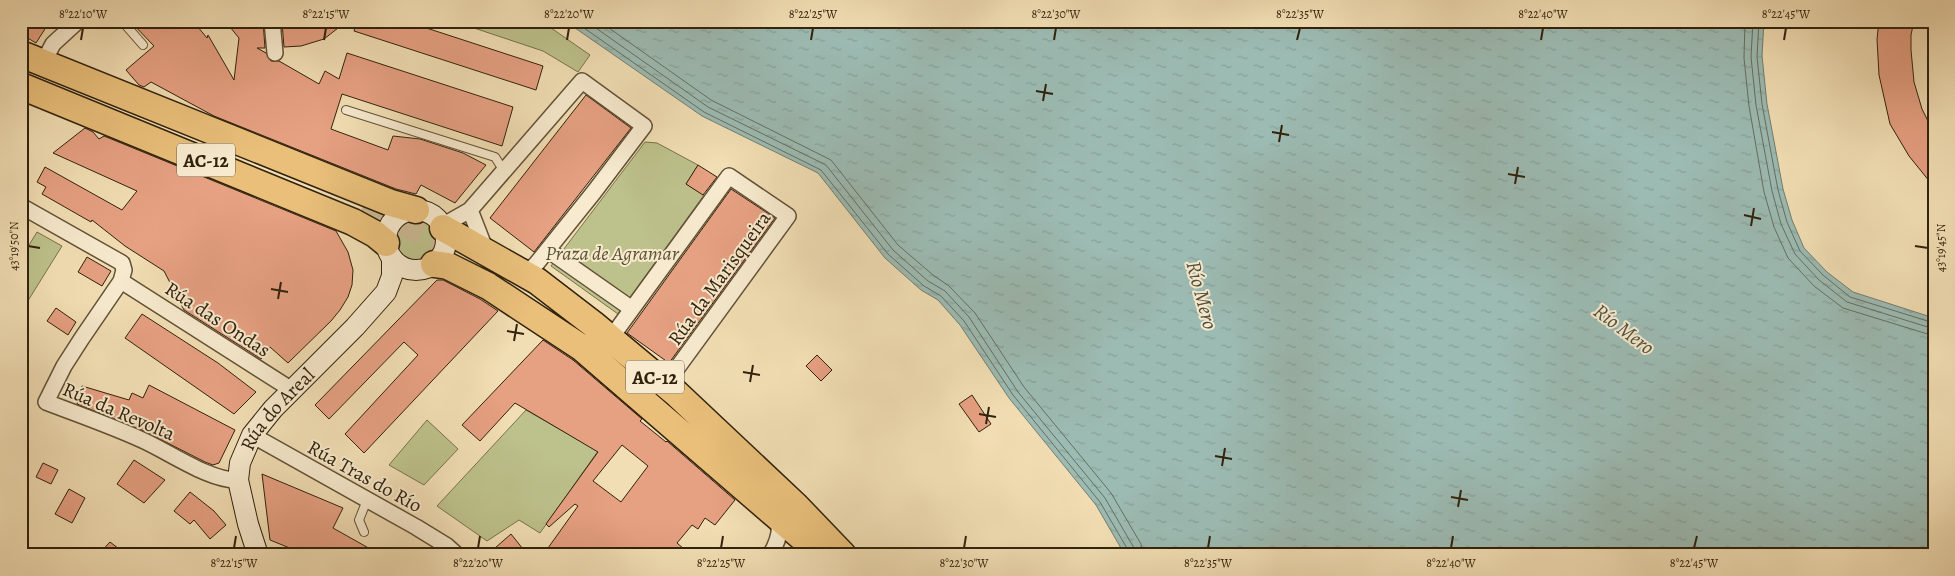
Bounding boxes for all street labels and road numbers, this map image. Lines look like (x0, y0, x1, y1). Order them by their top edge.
road number: AC-12 (177, 144, 235, 176)
street label: Rúa da Marisqueira (662, 205, 778, 351)
street label: Rúa das Ondas (160, 275, 276, 364)
road number: AC-12 (626, 361, 684, 394)
street label: Rúa do Areal (234, 362, 321, 455)
street label: Rúa da Revolta (58, 376, 180, 448)
street label: Rúa Tras do Río (303, 434, 427, 519)

